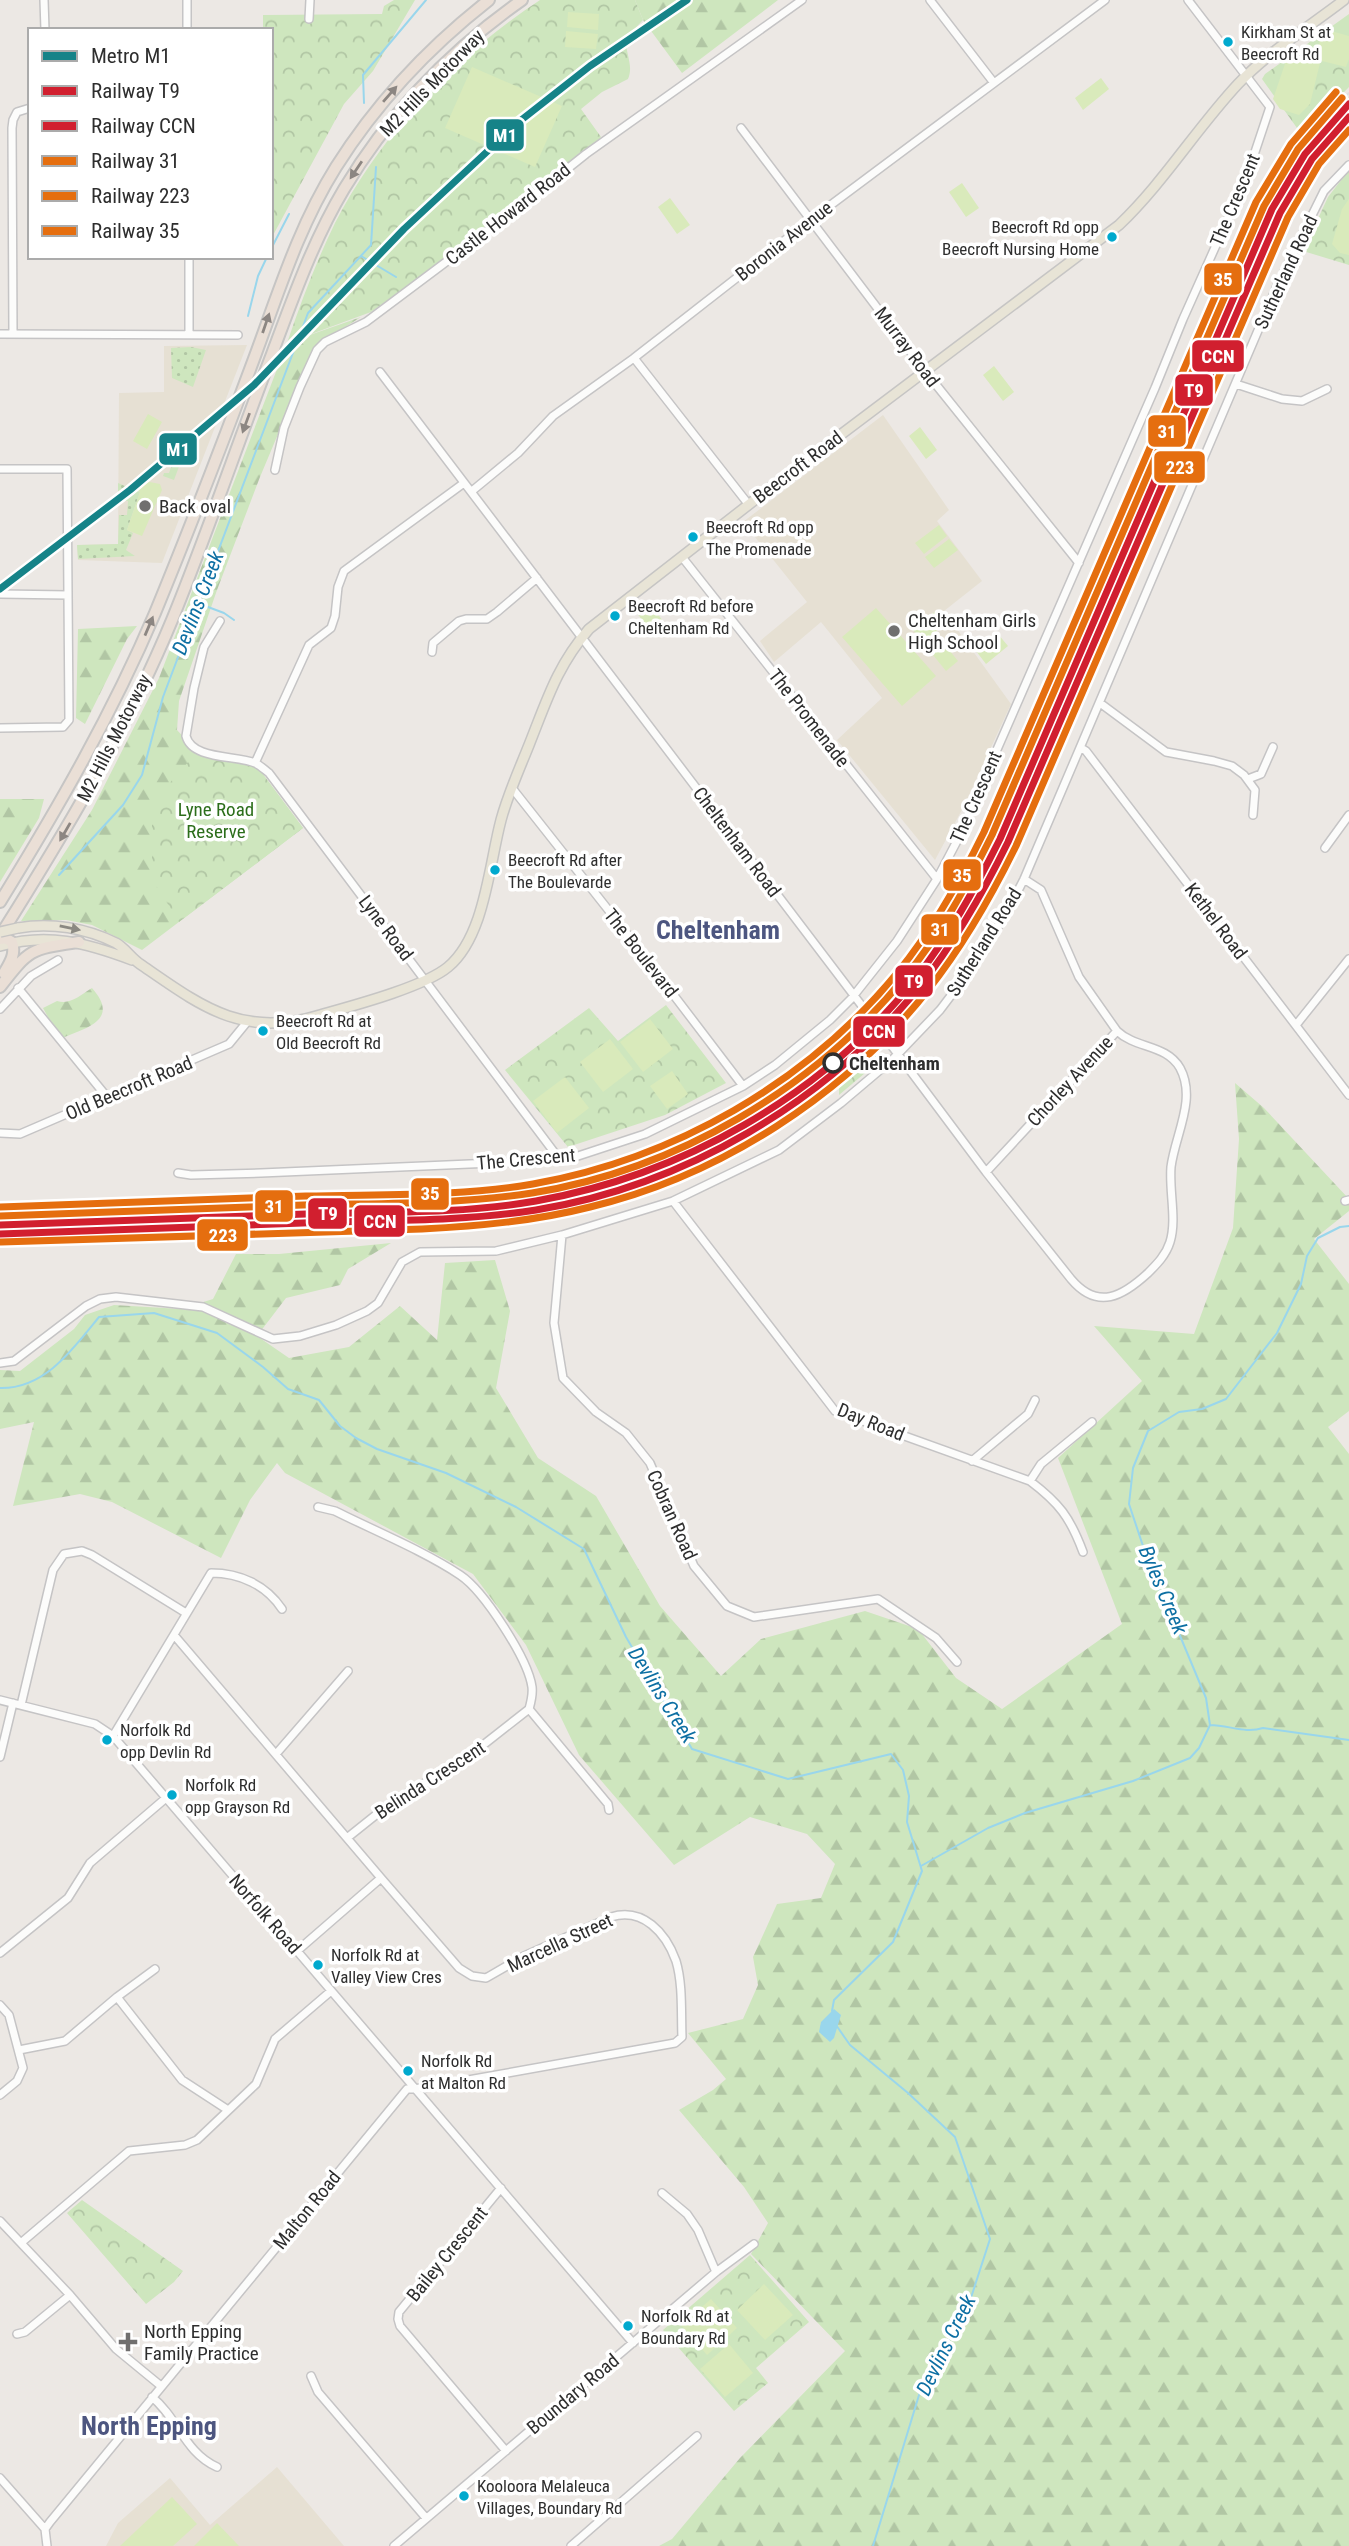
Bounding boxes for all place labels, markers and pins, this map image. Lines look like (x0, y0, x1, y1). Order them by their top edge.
place label: Kirkham St at Beecroft Rd (1241, 22, 1331, 64)
marker: Kirkham St at Beecroft Rd (1221, 35, 1235, 49)
place label: Beecroft Rd opp Beecroft Nursing Home (942, 217, 1099, 259)
marker: Beecroft Rd opp Beecroft Nursing Home (1105, 230, 1119, 244)
place label: Back oval (159, 495, 231, 518)
marker: Back oval (137, 498, 153, 514)
place label: Beecroft Rd opp The Promenade (706, 517, 814, 559)
marker: Beecroft Rd opp The Promenade (686, 530, 700, 544)
place label: Beecroft Rd before Cheltenham Rd (628, 596, 754, 638)
marker: Beecroft Rd before Cheltenham Rd (608, 609, 622, 623)
place label: Cheltenham Girls High School (908, 609, 1036, 654)
marker: Cheltenham Girls High School (886, 623, 902, 639)
place label: Beecroft Rd after The Boulevarde (508, 850, 622, 892)
marker: Beecroft Rd after The Boulevarde (488, 863, 502, 877)
place label: Beecroft Rd at Old Beecroft Rd (276, 1011, 381, 1053)
marker: Beecroft Rd at Old Beecroft Rd (256, 1024, 270, 1038)
place label: Cheltenham (849, 1052, 940, 1075)
marker: Cheltenham (823, 1053, 843, 1073)
place label: Norfolk Rd opp Devlin Rd (120, 1720, 211, 1762)
marker: Norfolk Rd opp Devlin Rd (100, 1733, 114, 1747)
place label: Norfolk Rd opp Grayson Rd (185, 1775, 290, 1817)
marker: Norfolk Rd opp Grayson Rd (165, 1788, 179, 1802)
place label: Norfolk Rd at Valley View Cres (331, 1945, 442, 1987)
marker: Norfolk Rd at Valley View Cres (311, 1958, 325, 1972)
place label: Norfolk Rd at Malton Rd (421, 2051, 506, 2093)
marker: Norfolk Rd at Malton Rd (401, 2064, 415, 2078)
place label: Norfolk Rd at Boundary Rd (641, 2306, 729, 2348)
marker: Norfolk Rd at Boundary Rd (621, 2319, 635, 2333)
place label: North Epping Family Practice (144, 2320, 259, 2365)
marker: North Epping Family Practice (118, 2332, 138, 2352)
place label: Kooloora Melaleuca Villages, Boundary Rd (477, 2476, 622, 2518)
marker: Kooloora Melaleuca Villages, Boundary Rd (457, 2489, 471, 2503)

